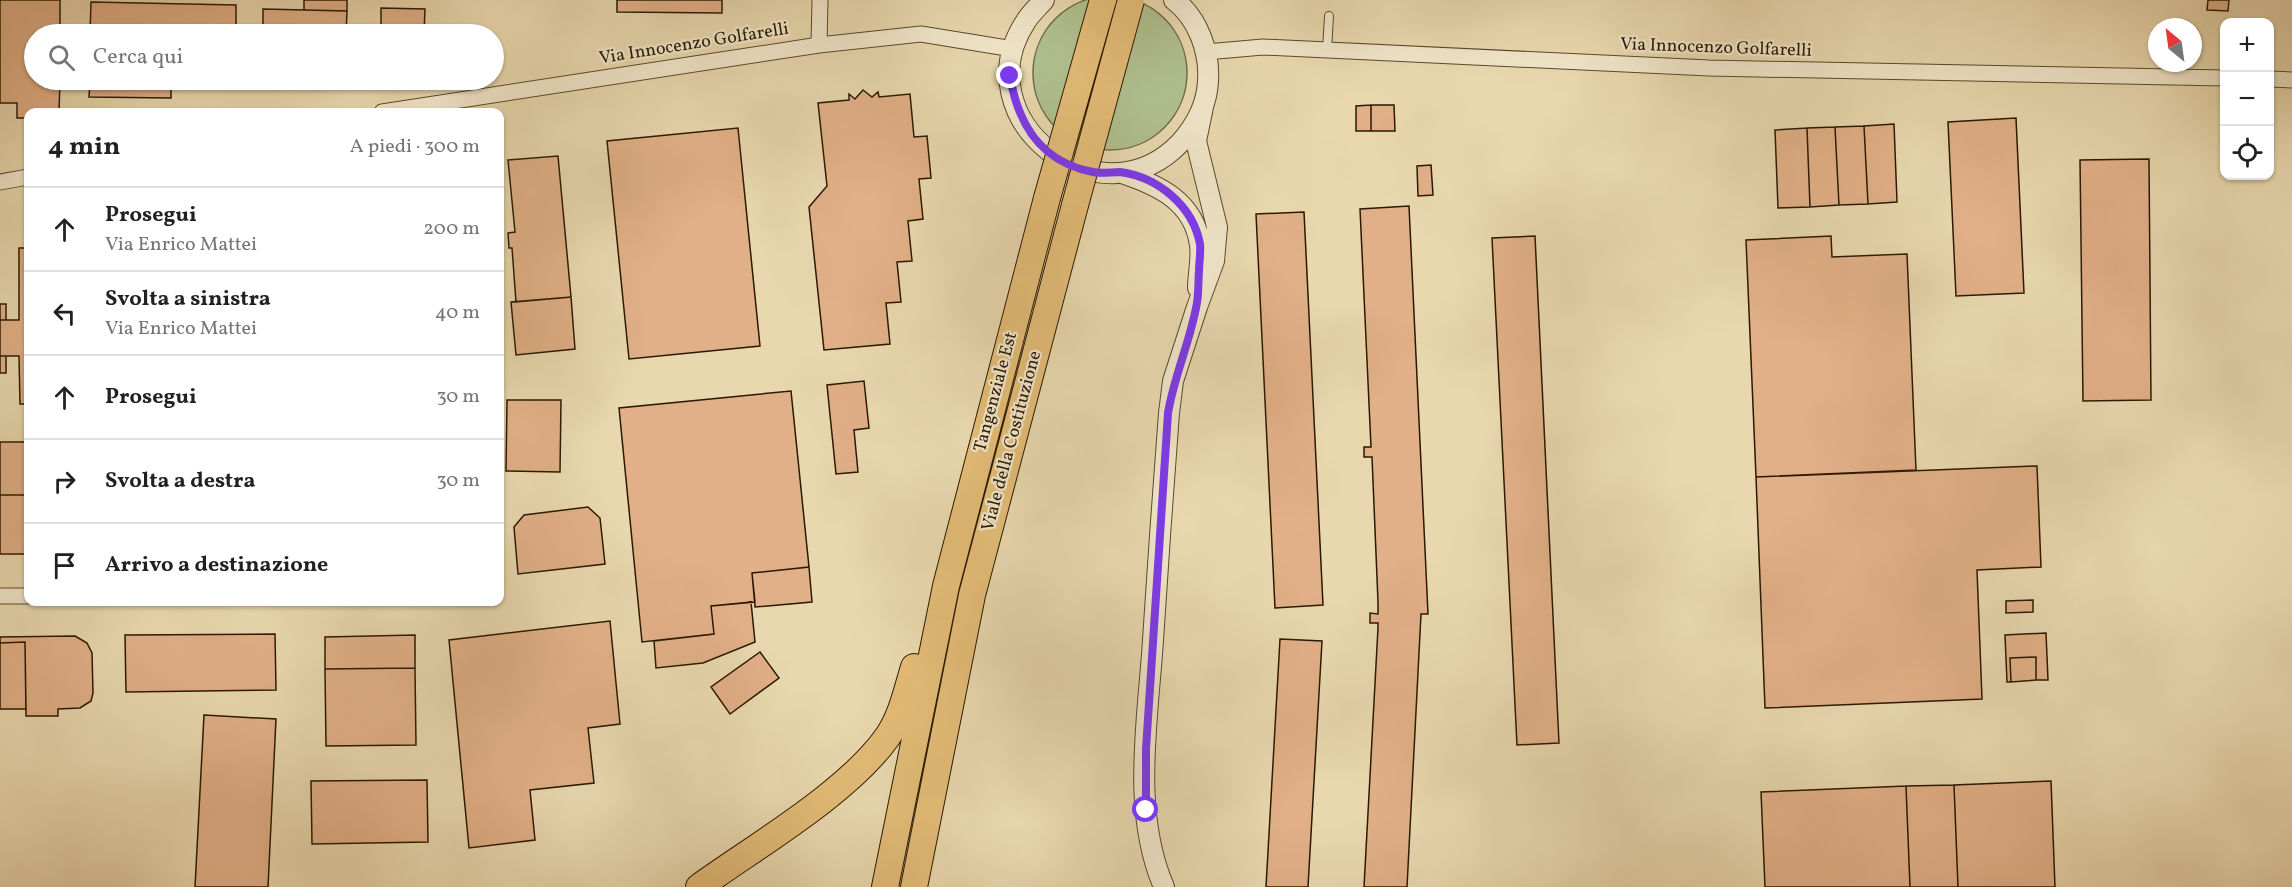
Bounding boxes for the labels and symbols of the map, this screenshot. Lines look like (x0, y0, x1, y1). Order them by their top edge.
street label: Via Innocenzo Golfarelli (597, 17, 791, 71)
north arrow (2148, 18, 2202, 72)
street label: Via Innocenzo Golfarelli (1620, 32, 1812, 64)
route end (996, 62, 1022, 88)
street label: Tangenziale Est (968, 329, 1024, 455)
street label: Viale della Costituzione (976, 348, 1048, 534)
route start (1132, 796, 1158, 822)

